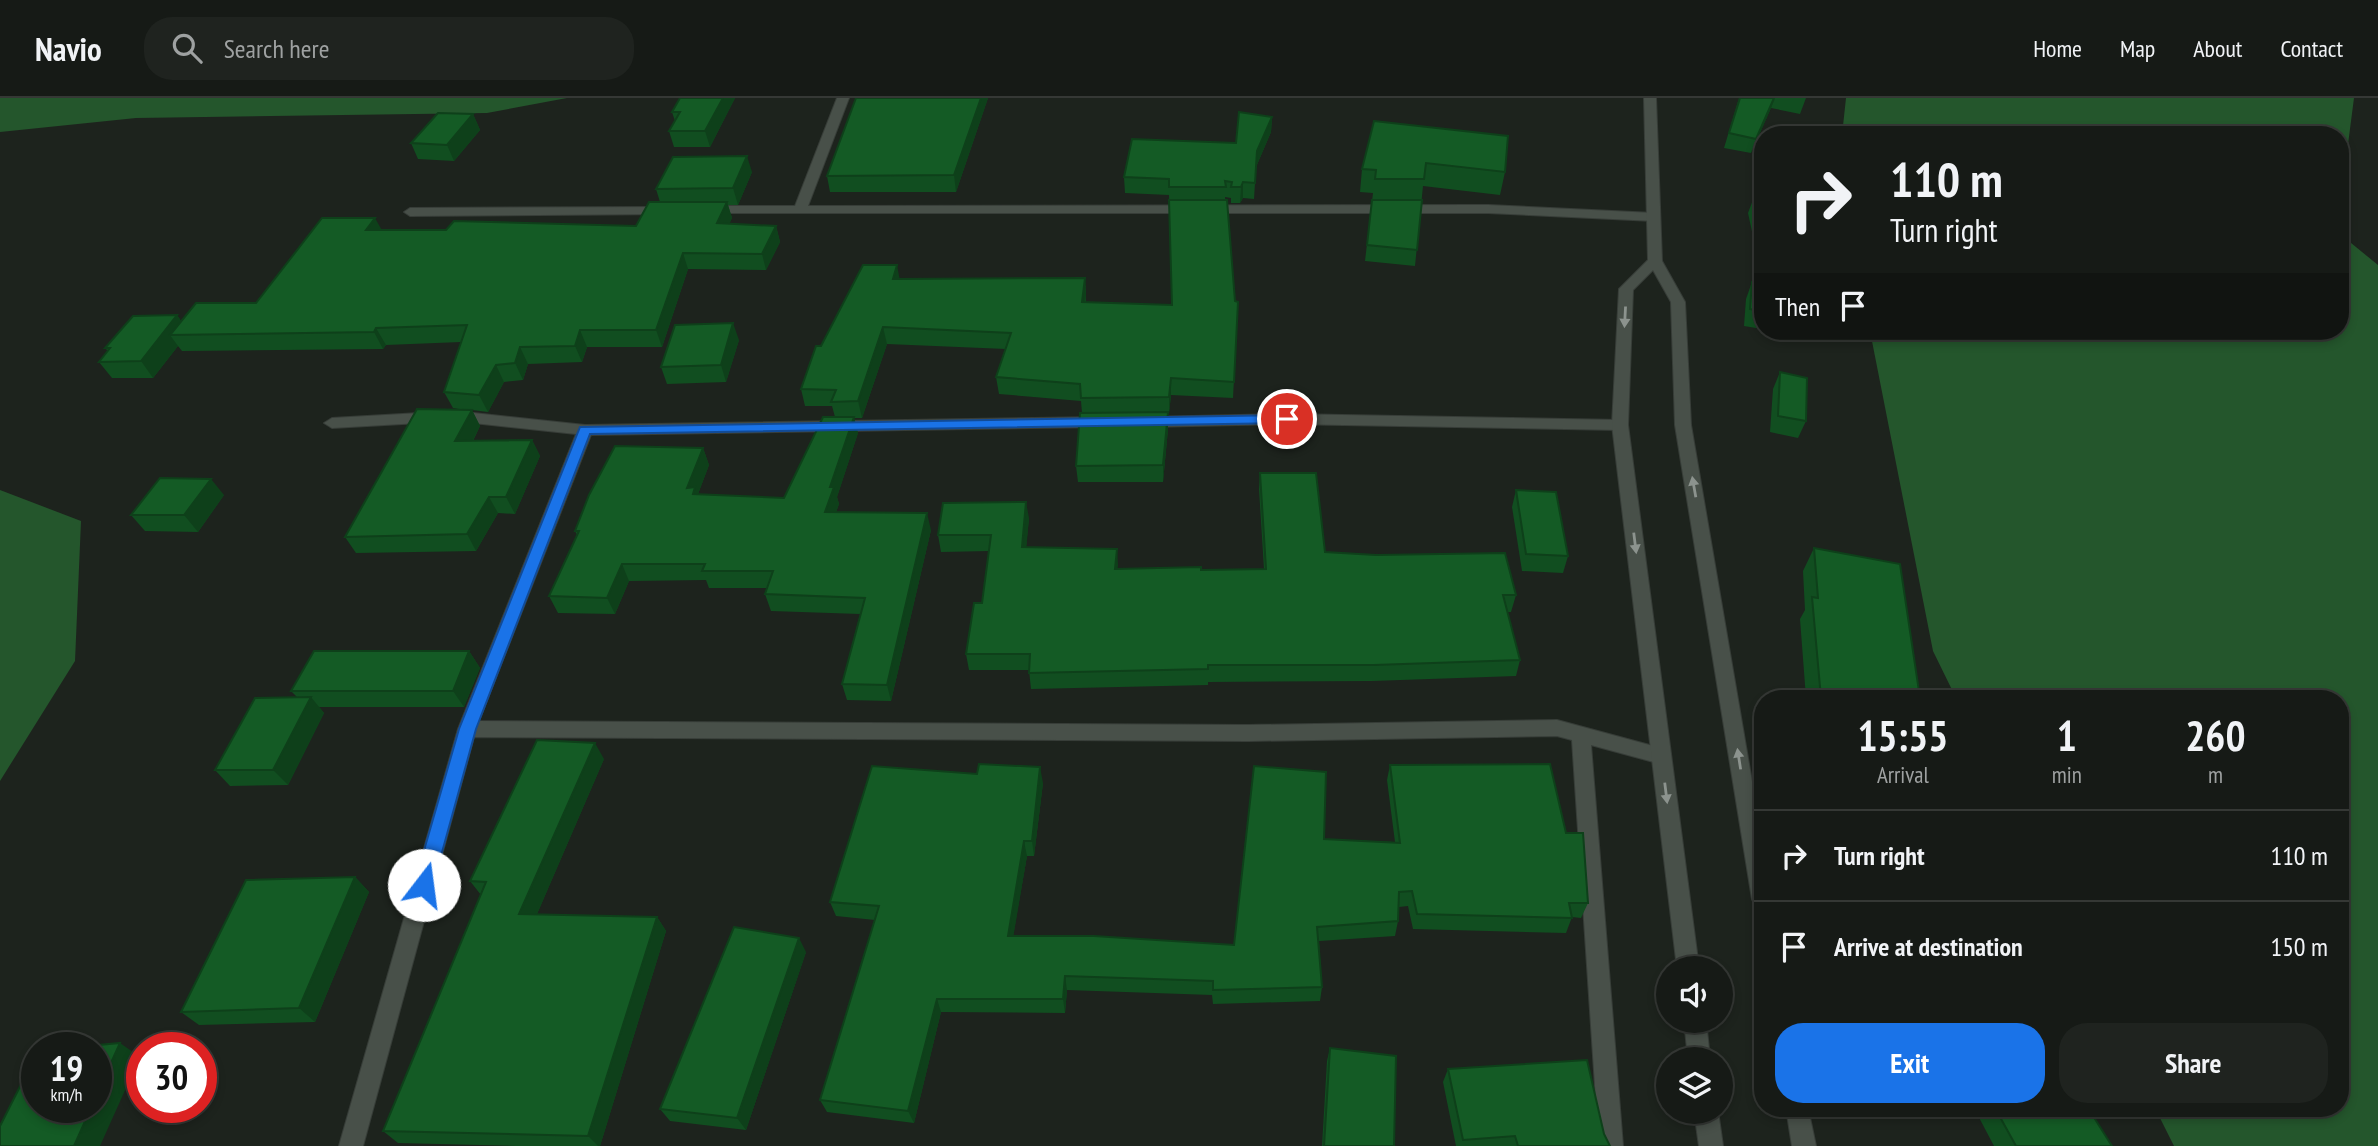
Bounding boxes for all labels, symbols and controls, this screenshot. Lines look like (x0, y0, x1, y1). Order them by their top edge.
search box (144, 17, 634, 80)
text: Navio (35, 27, 102, 70)
icon: search (168, 29, 206, 67)
text: Search here (224, 32, 329, 65)
text: Home (2033, 33, 2082, 64)
text: Map (2120, 33, 2155, 64)
text: About (2193, 33, 2242, 64)
text: Contact (2280, 33, 2343, 64)
text: 110 m (1890, 147, 2003, 211)
icon: right (1775, 154, 1866, 245)
text: Turn right (1890, 209, 1998, 251)
icon: arrive (1834, 287, 1872, 325)
text: Then (1775, 290, 1820, 323)
one-way arrow (1619, 306, 1630, 328)
pin (1257, 389, 1317, 449)
icon: arrive (1268, 400, 1306, 438)
one-way arrow (1688, 476, 1699, 498)
one-way arrow (1629, 533, 1640, 555)
text: 15:55 (1857, 708, 1948, 763)
text: 1 (2057, 708, 2077, 763)
text: 260 (2185, 708, 2246, 763)
one-way arrow (1733, 748, 1744, 770)
text: Arrival (1877, 760, 1929, 789)
text: min (2052, 760, 2082, 789)
text: m (2208, 760, 2223, 789)
one-way arrow (1660, 783, 1671, 805)
icon: right (1775, 837, 1813, 875)
text: Turn right (1834, 839, 1925, 872)
text: 110 m (2270, 839, 2328, 872)
position arrow (387, 848, 461, 922)
icon: arrive (1775, 928, 1813, 966)
text: Arrive at destination (1834, 930, 2023, 963)
text: 150 m (2270, 930, 2328, 963)
map controls (1656, 956, 1733, 1124)
button: sound (1656, 956, 1733, 1033)
button: Exit (1775, 1023, 2045, 1103)
button: Share (2059, 1023, 2328, 1103)
speed limit sign: 30 (126, 1032, 217, 1123)
text: 19 (50, 1045, 83, 1091)
button: layers (1656, 1047, 1733, 1124)
text: km/h (51, 1083, 82, 1106)

